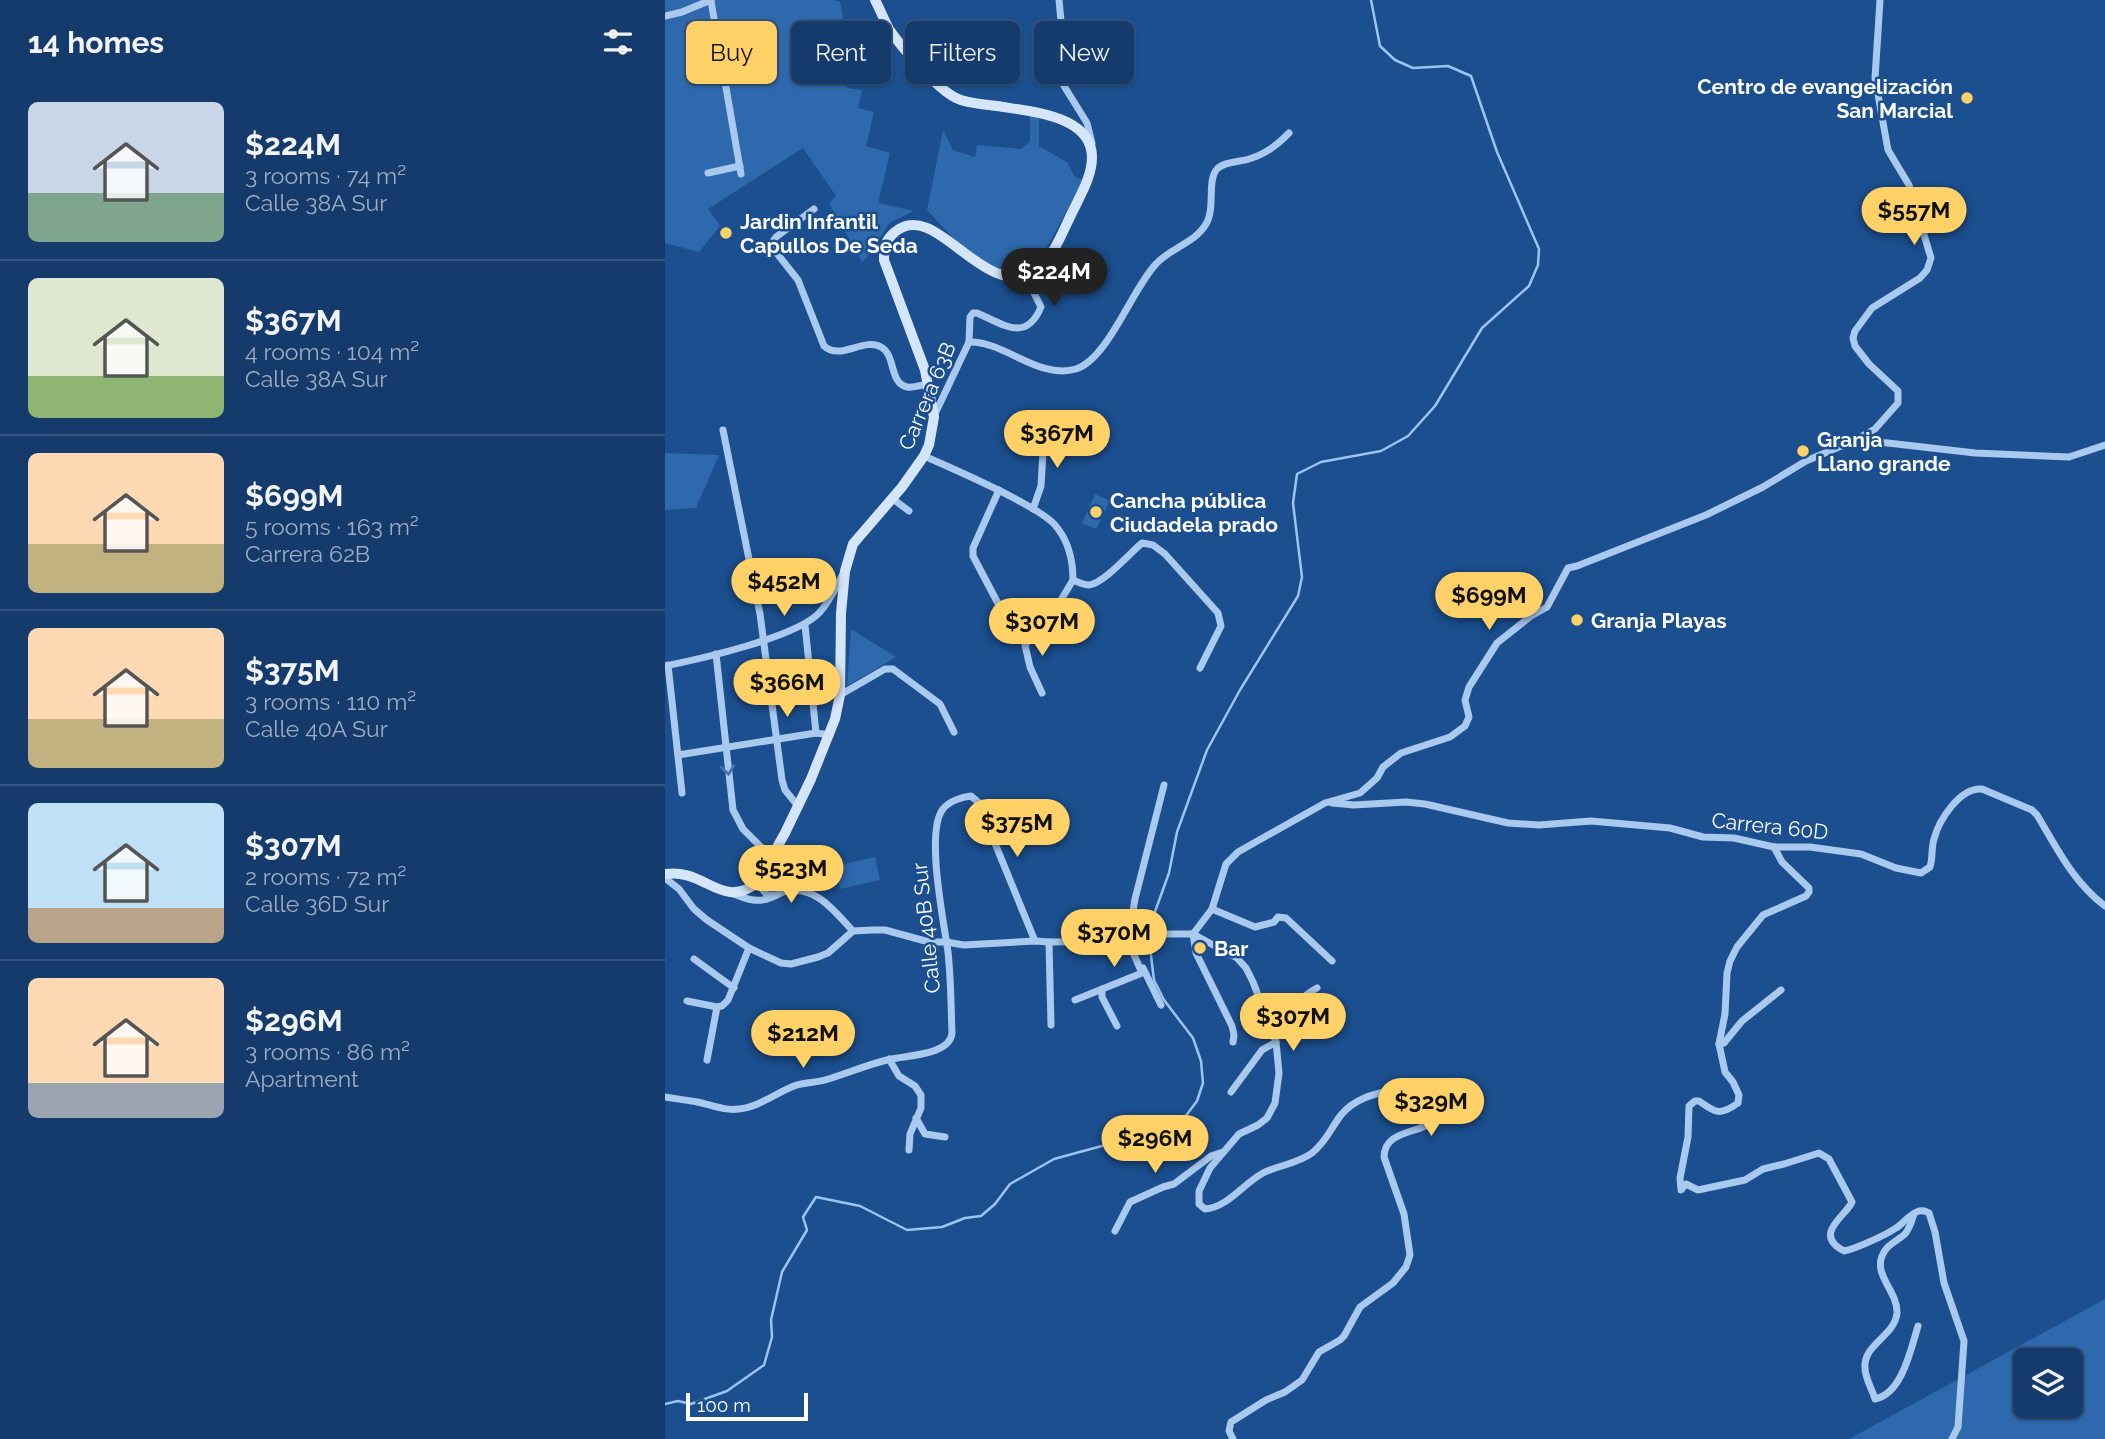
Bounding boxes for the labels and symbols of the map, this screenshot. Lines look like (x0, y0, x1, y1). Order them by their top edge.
place label: Centro de evangelización San Marcial (1697, 74, 1953, 123)
marker: Centro de evangelización San Marcial (1959, 90, 1975, 106)
pin: $557M (1865, 188, 1963, 247)
place label: Jardin Infantil Capullos De Seda (740, 209, 918, 258)
marker: Jardin Infantil Capullos De Seda (718, 225, 734, 241)
pin: $224M (1005, 248, 1103, 308)
street label: Carrera 63B (893, 338, 961, 454)
pin: $367M (1008, 410, 1106, 470)
place label: Granja Llano grande (1817, 427, 1951, 476)
marker: Granja Llano grande (1795, 443, 1811, 459)
place label: Cancha pública Ciudadela prado (1110, 488, 1278, 537)
marker: Cancha pública Ciudadela prado (1088, 504, 1104, 520)
pin: $452M (735, 558, 833, 618)
pin: $699M (1440, 572, 1538, 632)
pin: $307M (993, 598, 1091, 658)
place label: Granja Playas (1591, 608, 1727, 633)
marker: Granja Playas (1569, 612, 1585, 628)
pin: $366M (738, 660, 836, 719)
one-way arrow (721, 764, 736, 776)
pin: $375M (968, 800, 1066, 859)
street label: Carrera 60D (1710, 807, 1830, 845)
pin: $523M (742, 846, 840, 905)
street label: Calle 40B Sur (907, 861, 945, 995)
pin: $370M (1065, 909, 1163, 969)
place label: Bar (1214, 936, 1248, 961)
marker: Bar (1192, 940, 1208, 956)
pin: $307M (1244, 993, 1342, 1053)
pin: $212M (754, 1010, 852, 1070)
pin: $329M (1382, 1078, 1480, 1138)
pin: $296M (1106, 1116, 1204, 1175)
scale bar (686, 1390, 809, 1422)

